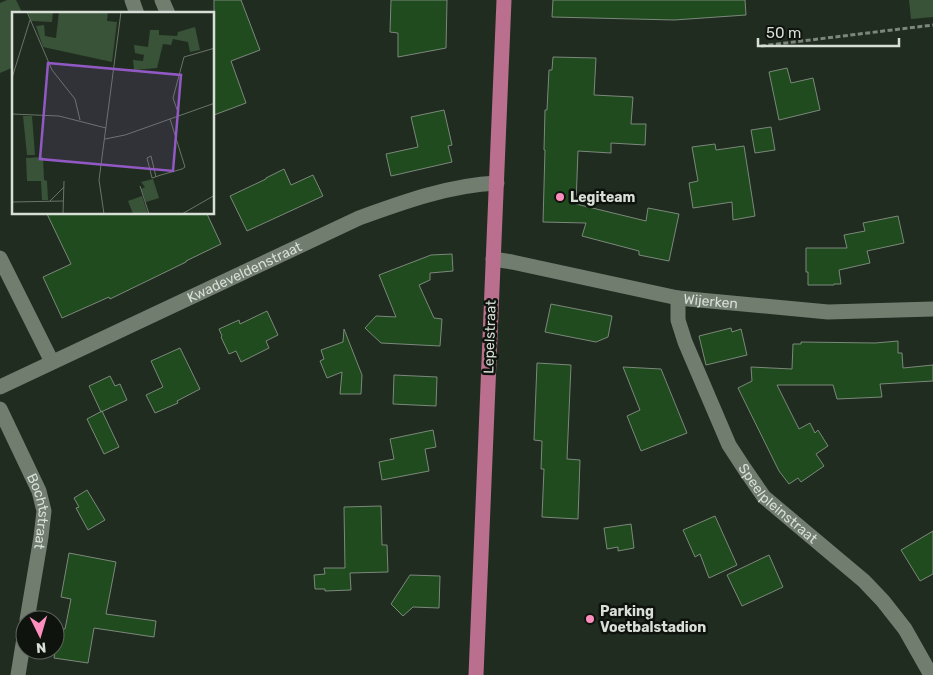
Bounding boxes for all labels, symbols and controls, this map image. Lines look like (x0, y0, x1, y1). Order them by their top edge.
inset map (12, 12, 215, 215)
scale bar (758, 15, 899, 47)
text: 50 m (766, 24, 801, 42)
place label: Legiteam (570, 189, 636, 206)
marker: Legiteam (554, 191, 566, 203)
street label: Kwadeveldenstraat (184, 238, 305, 306)
street label: Wijerken (683, 290, 739, 312)
street label: Lepelstraat (480, 299, 500, 374)
street label: Speelpleinstraat (735, 460, 821, 547)
street label: Bochtstraat (23, 470, 52, 551)
place label: Parking Voetbalstadion (600, 603, 706, 636)
north arrow (15, 610, 65, 660)
marker: Parking Voetbalstadion (584, 613, 596, 625)
text: N (35, 639, 47, 656)

